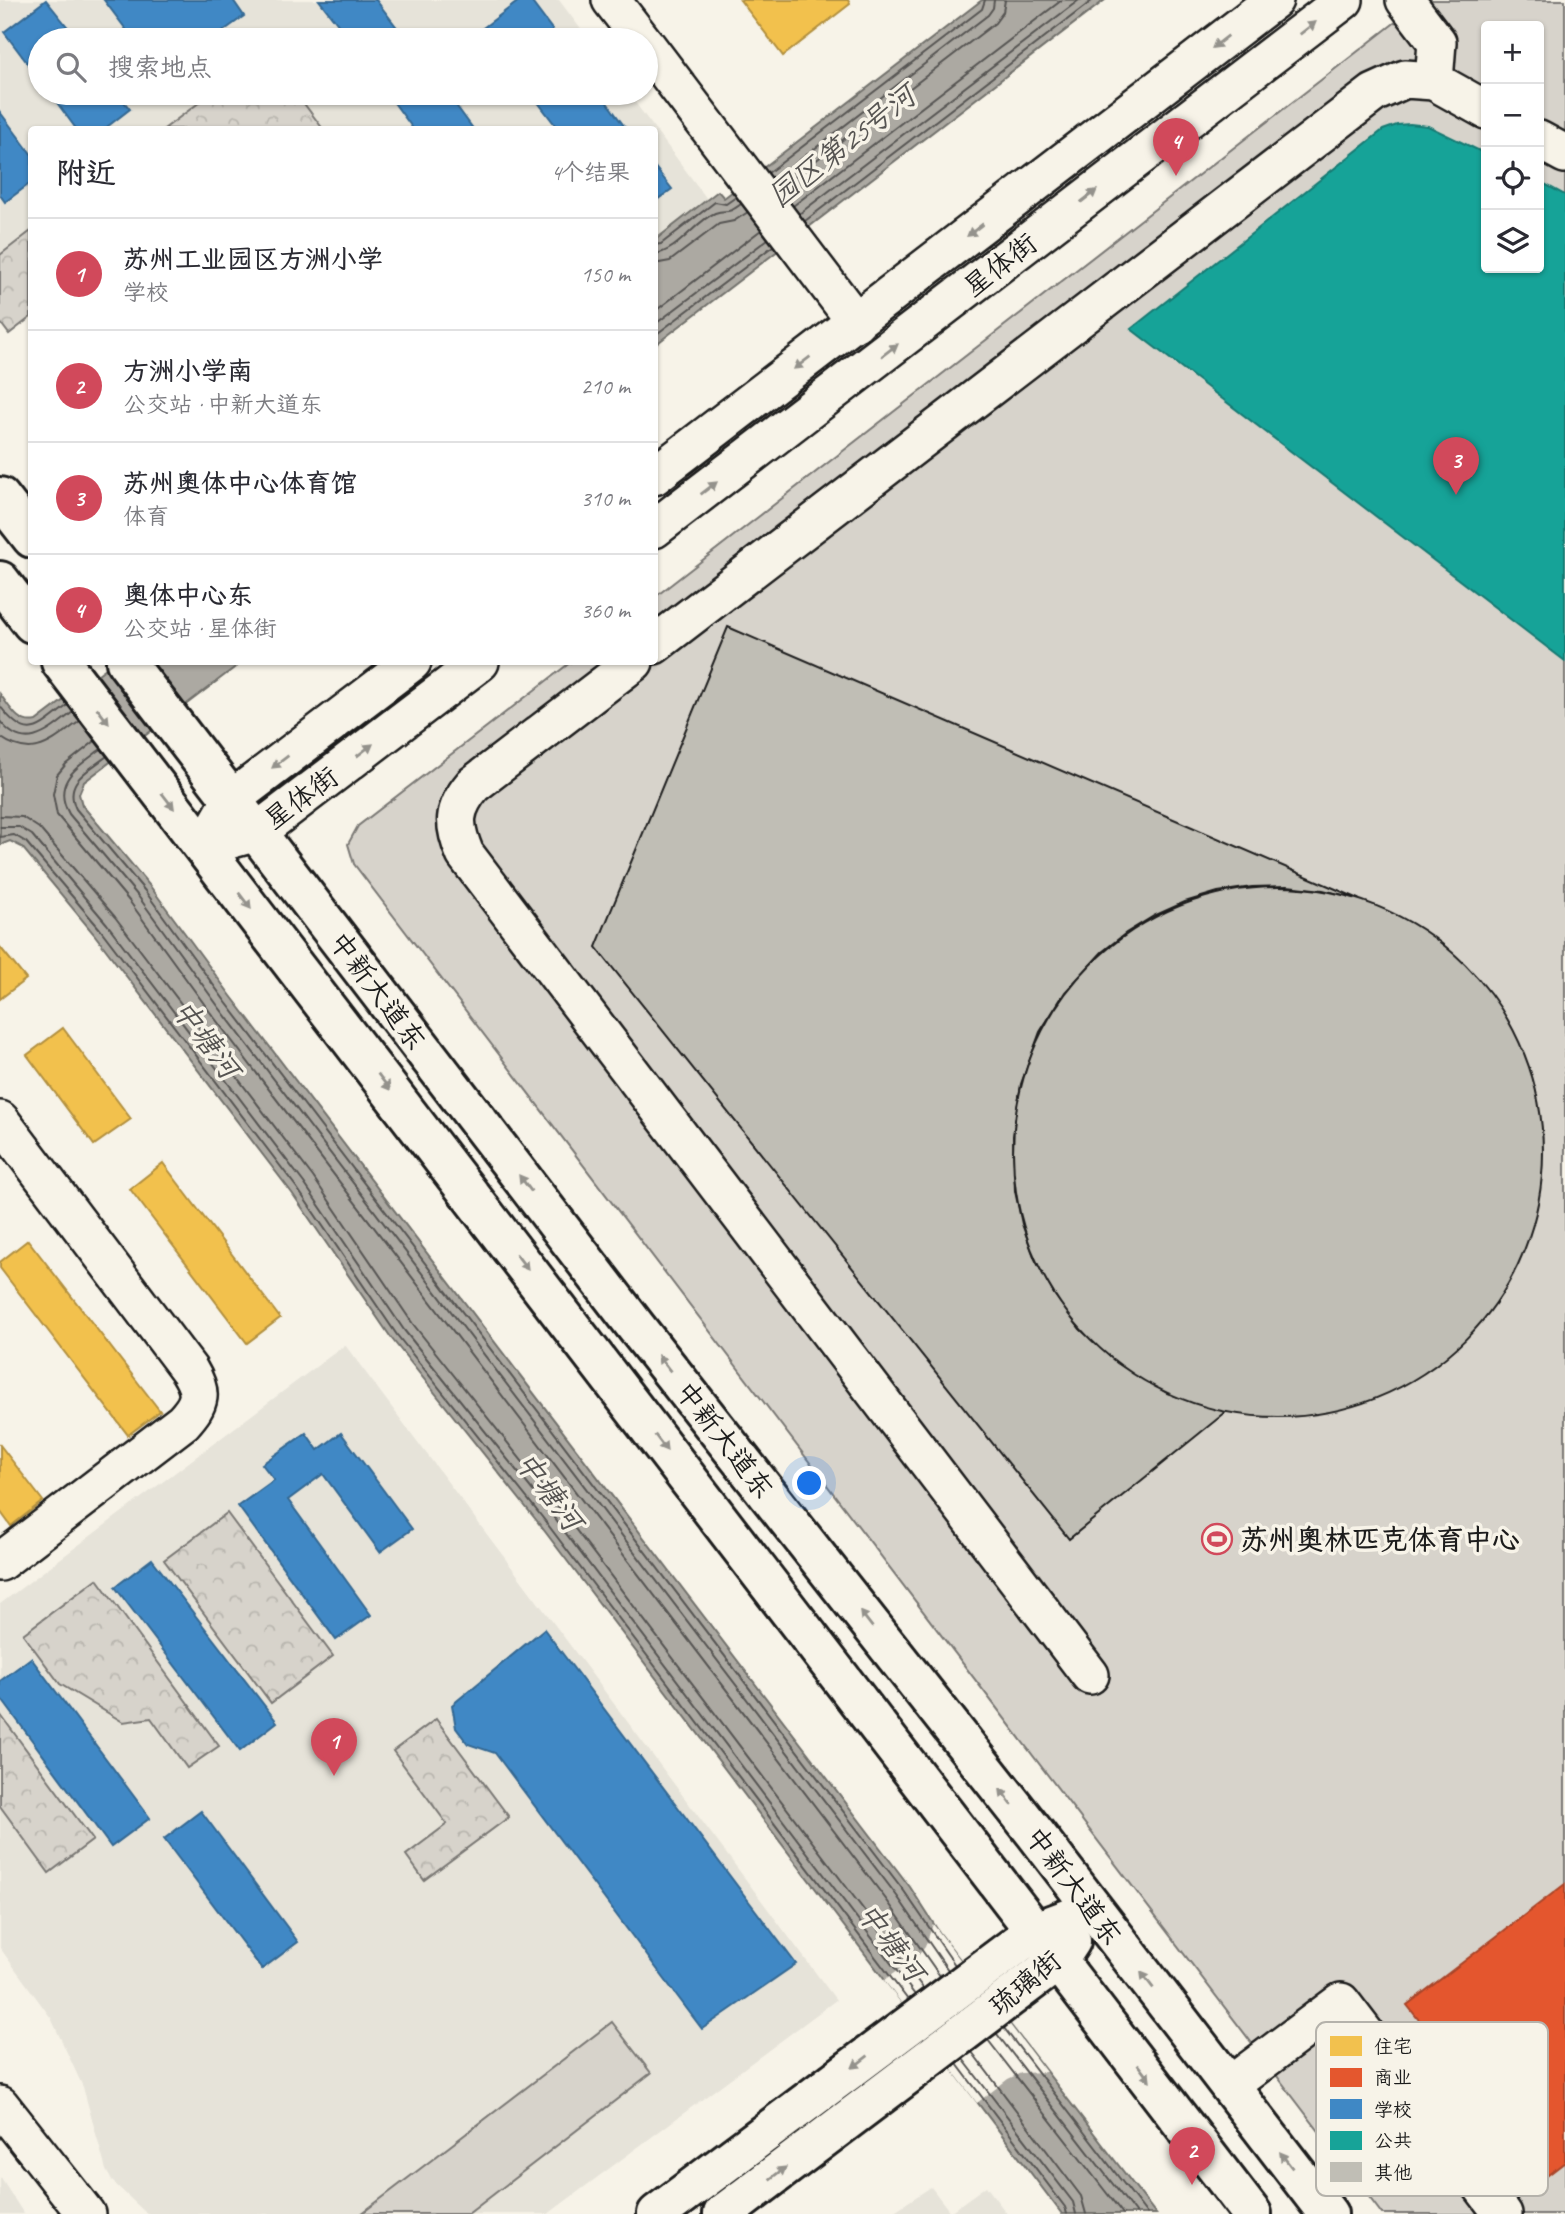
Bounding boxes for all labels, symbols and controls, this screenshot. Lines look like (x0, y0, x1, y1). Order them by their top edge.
one-way arrow (1298, 21, 1316, 36)
map controls (1481, 21, 1544, 273)
button: + (1481, 21, 1544, 84)
search box (28, 28, 658, 105)
one-way arrow (1211, 34, 1229, 49)
icon: search (52, 48, 90, 86)
text: 搜索地点 (108, 51, 212, 84)
water label: 园区第25号河 (761, 73, 927, 215)
button: − (1481, 84, 1544, 147)
pin: 4 (1153, 118, 1199, 176)
button: locate (1481, 147, 1544, 210)
text: 附近 (56, 154, 116, 192)
text: 4个结果 (551, 158, 630, 187)
one-way arrow (1080, 190, 1098, 204)
button: layers (1481, 210, 1544, 273)
one-way arrow (967, 222, 985, 237)
street label: 星体街 (956, 225, 1044, 305)
text: 苏州工业园区方洲小学 (123, 243, 383, 276)
text: 1 (74, 260, 84, 289)
text: 150 m (581, 260, 630, 289)
text: 学校 (123, 278, 169, 307)
one-way arrow (881, 343, 899, 357)
text: 方洲小学南 (123, 355, 253, 388)
one-way arrow (793, 356, 811, 370)
text: 2 (74, 372, 84, 401)
text: 210 m (581, 372, 630, 401)
text: 公交站 · 中新大道东 (123, 390, 322, 419)
pin: 3 (1433, 437, 1479, 495)
text: 苏州奥体中心体育馆 (123, 467, 357, 500)
one-way arrow (700, 481, 718, 495)
text: 3 (74, 484, 84, 513)
text: 310 m (581, 484, 630, 513)
text: 体育 (123, 502, 169, 531)
text: 奥体中心东 (123, 579, 253, 612)
text: 4 (74, 596, 84, 625)
text: 360 m (581, 596, 630, 625)
text: 公交站 · 星体街 (123, 614, 276, 643)
one-way arrow (96, 707, 110, 726)
one-way arrow (355, 742, 373, 757)
one-way arrow (271, 755, 289, 769)
street label: 星体街 (257, 759, 345, 837)
one-way arrow (161, 792, 175, 810)
one-way arrow (238, 892, 252, 910)
street label: 中新大道东 (322, 925, 434, 1057)
water label: 中塘河 (164, 992, 251, 1090)
one-way arrow (376, 1072, 391, 1090)
one-way arrow (518, 1174, 533, 1192)
one-way arrow (515, 1253, 529, 1271)
one-way arrow (657, 1354, 672, 1372)
street label: 中新大道东 (668, 1374, 782, 1506)
one-way arrow (653, 1433, 668, 1451)
water label: 中塘河 (507, 1444, 594, 1542)
your location (792, 1466, 826, 1500)
sports icon: 苏州奥林匹克体育中心 (1200, 1522, 1234, 1556)
place label: 苏州奥林匹克体育中心 (1240, 1522, 1520, 1557)
one-way arrow (858, 1610, 873, 1628)
pin: 1 (311, 1718, 357, 1776)
one-way arrow (999, 1789, 1014, 1807)
street label: 中新大道东 (1018, 1820, 1130, 1952)
water label: 中塘河 (849, 1895, 936, 1993)
street label: 琉璃街 (982, 1943, 1068, 2023)
one-way arrow (1140, 1971, 1154, 1989)
legend (1316, 2022, 1548, 2196)
text: 住宅 (1374, 2035, 1412, 2059)
one-way arrow (851, 2055, 869, 2069)
one-way arrow (1137, 2064, 1151, 2082)
text: 商业 (1374, 2066, 1412, 2090)
text: 学校 (1374, 2098, 1412, 2122)
pin: 2 (1169, 2127, 1215, 2185)
text: 公共 (1374, 2129, 1412, 2153)
one-way arrow (1279, 2151, 1293, 2169)
text: 其他 (1374, 2161, 1412, 2185)
one-way arrow (768, 2166, 787, 2180)

